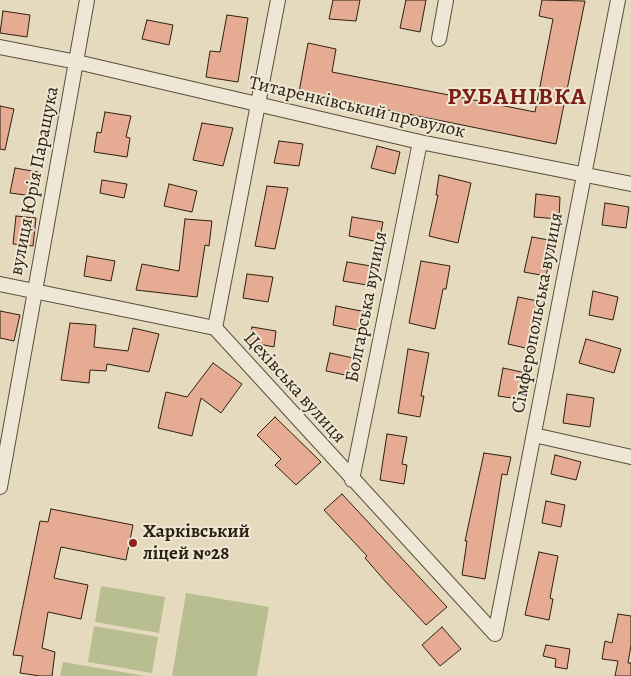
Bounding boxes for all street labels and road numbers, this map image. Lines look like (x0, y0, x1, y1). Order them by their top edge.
street label: Титаренківський провулок (247, 72, 467, 144)
street label: вулиця Юрія Паращука (5, 85, 65, 277)
street label: Сімферопольська вулиця (507, 211, 569, 415)
street label: Болгарська вулиця (341, 229, 393, 385)
street label: Цехівська вулиця (238, 328, 350, 448)

